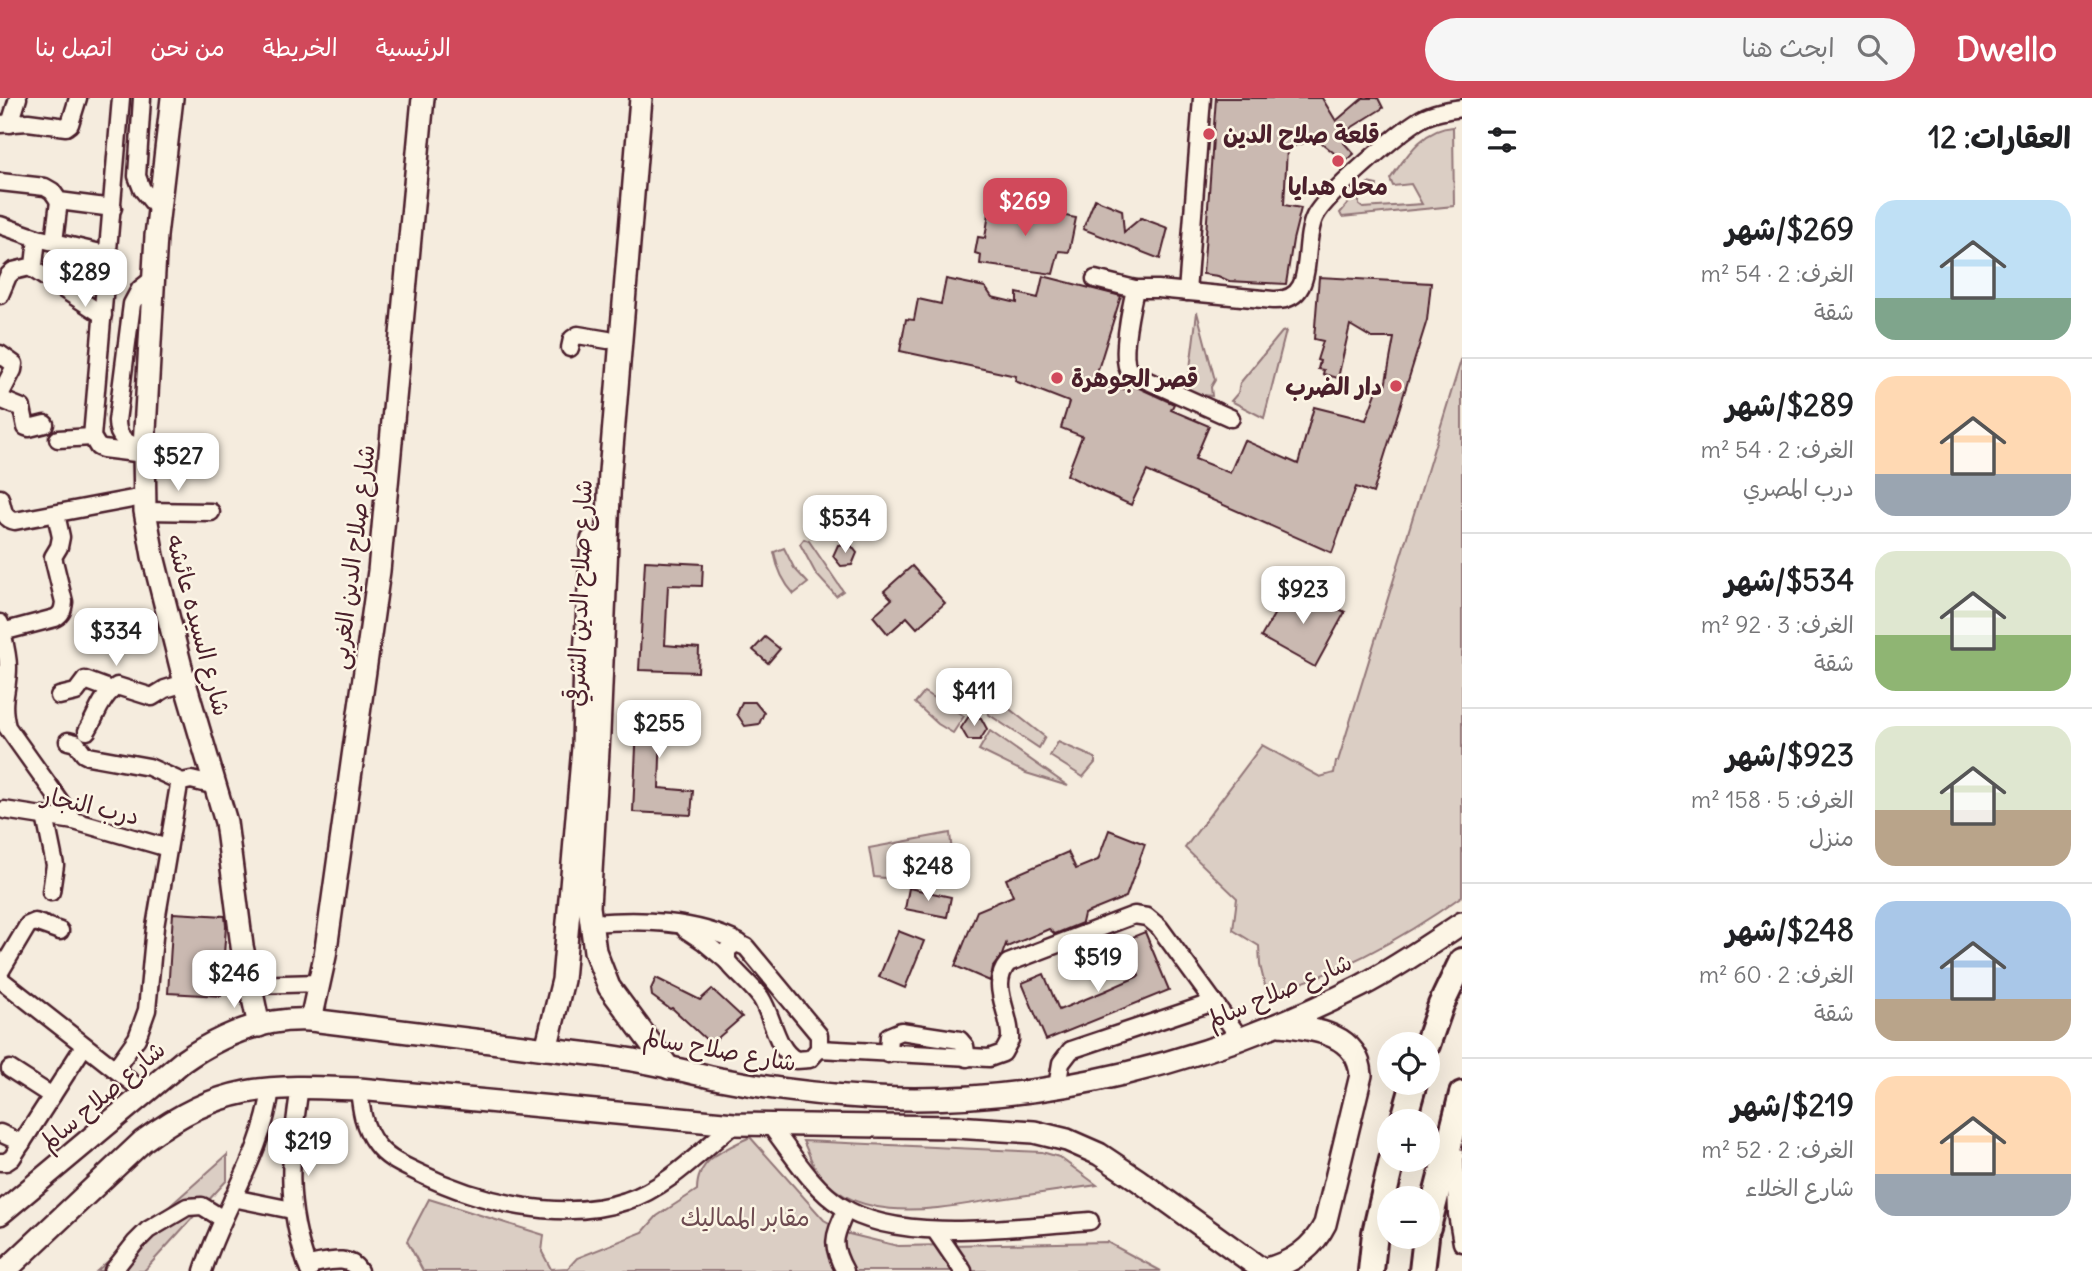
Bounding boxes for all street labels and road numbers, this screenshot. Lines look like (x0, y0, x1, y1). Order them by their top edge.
street label: شارع صلاح الدين الغربى (323, 443, 384, 671)
street label: شارع صلاح الدين الشرقي (560, 479, 601, 707)
street label: شارع السيده عائشه (157, 531, 238, 720)
street label: درب النجار (38, 779, 143, 831)
street label: شارع صلاح سالم (1202, 946, 1358, 1038)
street label: شارع صلاح سالم (640, 1021, 799, 1081)
street label: شارع صلاح سالم (33, 1034, 173, 1159)

